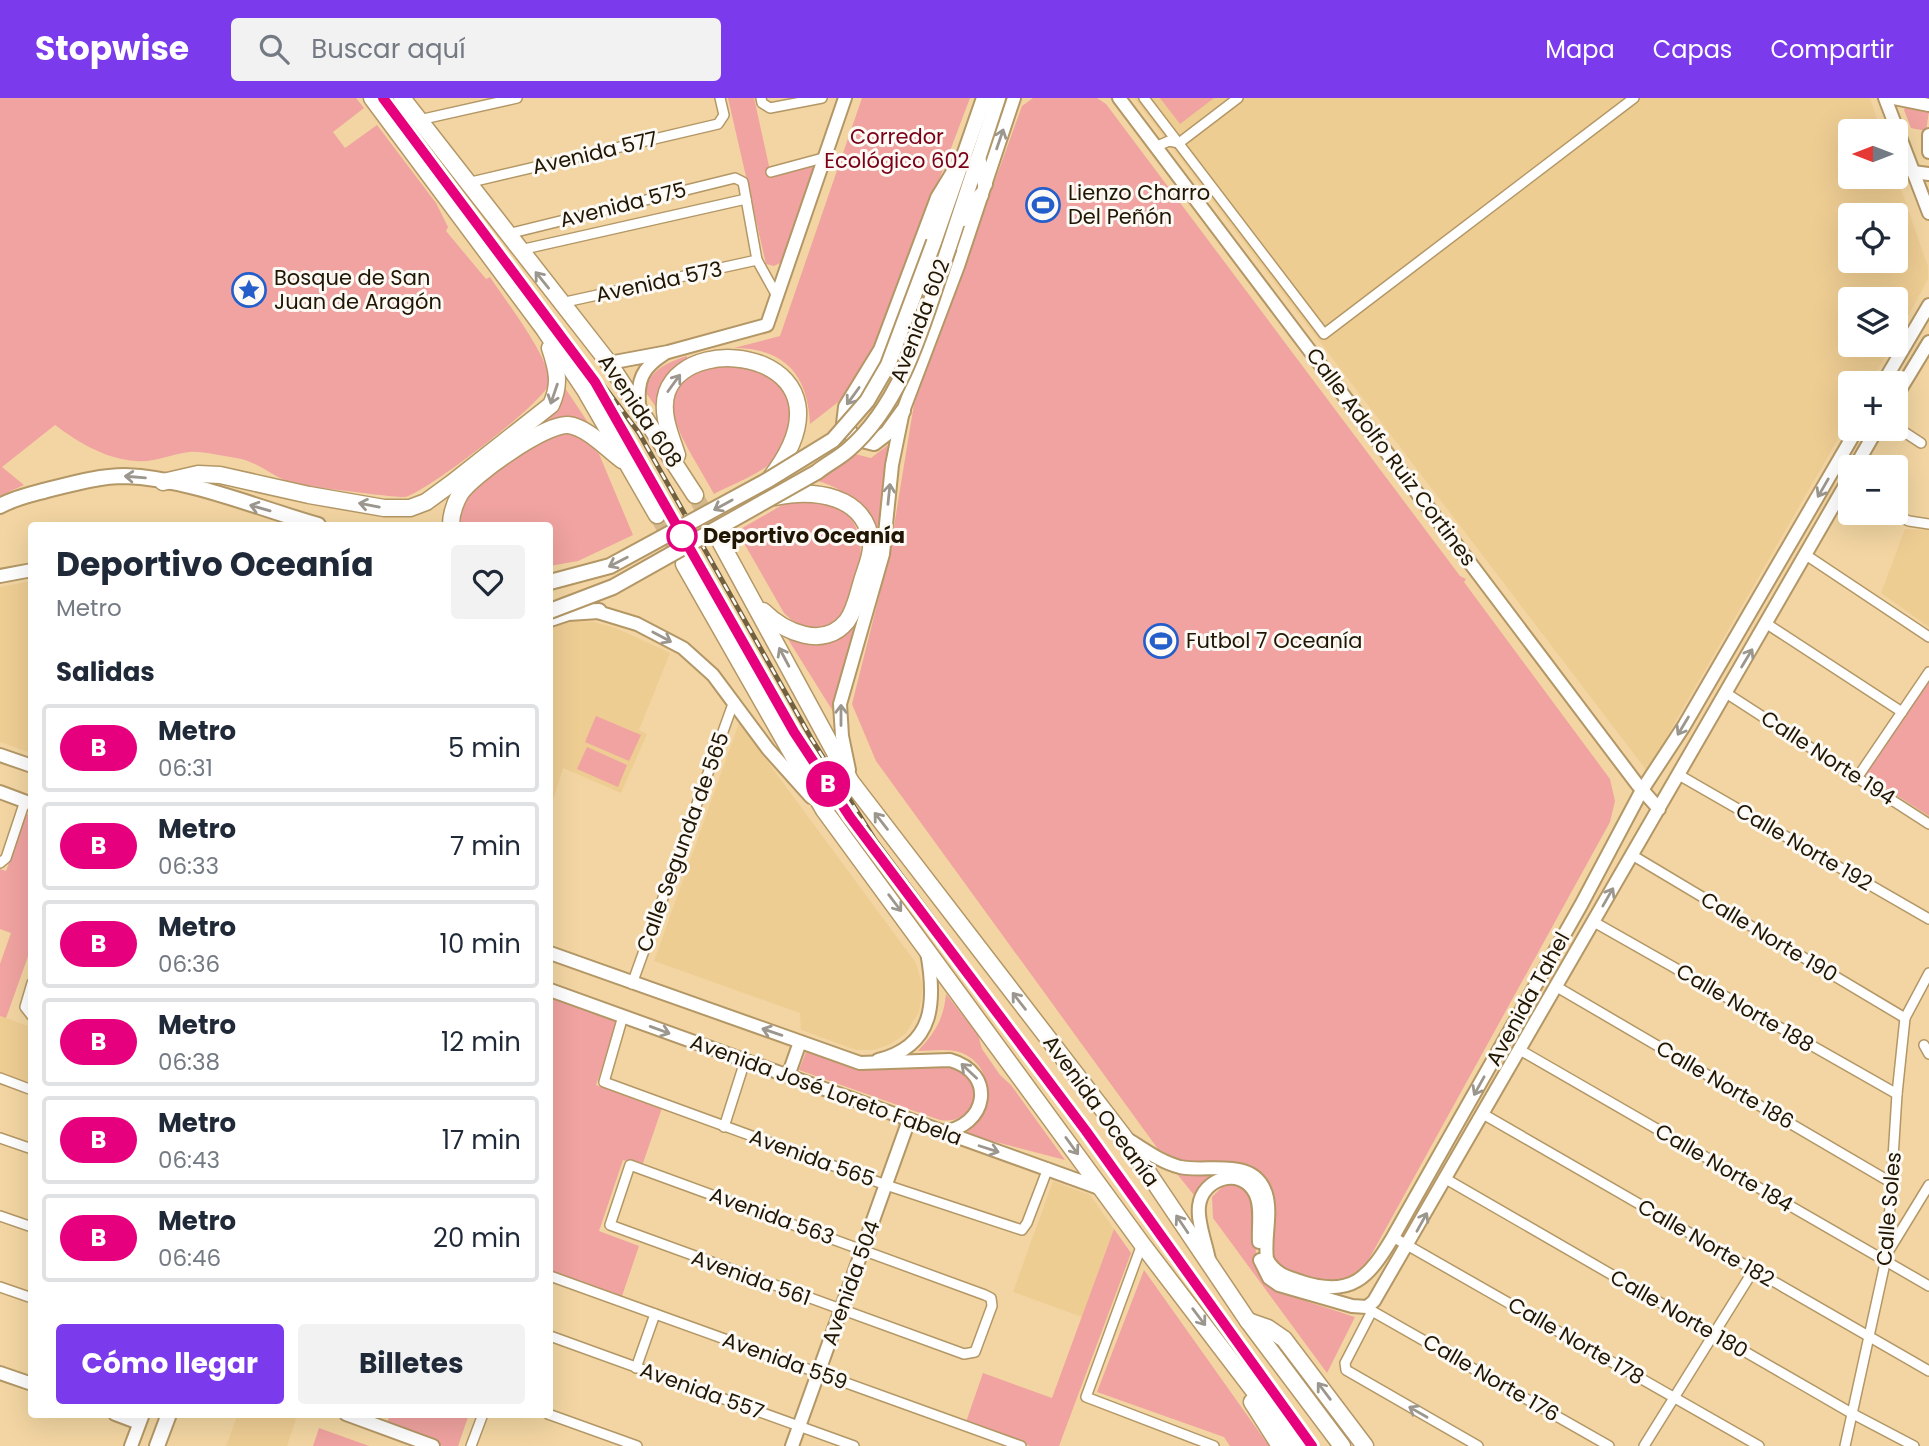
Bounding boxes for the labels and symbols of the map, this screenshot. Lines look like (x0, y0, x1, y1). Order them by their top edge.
north arrow (1838, 119, 1908, 189)
park label: Corredor Ecológico 602 (824, 122, 970, 175)
street label: Avenida 577 (529, 124, 660, 181)
one-way arrow (995, 129, 1007, 151)
street label: Avenida 575 (557, 175, 689, 234)
place label: Lienzo Charro Del Peñón (1068, 178, 1210, 231)
sports icon: Lienzo Charro Del Peñón (1024, 186, 1062, 224)
street label: Avenida 573 (593, 254, 725, 309)
street label: Avenida 602 (883, 255, 956, 387)
place label: Bosque de San Juan de Aragón (274, 263, 442, 316)
place icon: Bosque de San Juan de Aragón (230, 271, 268, 309)
one-way arrow (535, 271, 550, 289)
street label: Calle Adolfo Ruiz Cortines (1300, 342, 1483, 572)
street label: Avenida 608 (592, 348, 689, 473)
one-way arrow (666, 374, 681, 393)
one-way arrow (547, 383, 559, 405)
one-way arrow (846, 386, 861, 405)
one-way arrow (124, 470, 147, 483)
one-way arrow (1816, 477, 1830, 497)
one-way arrow (883, 483, 896, 505)
one-way arrow (358, 498, 381, 511)
one-way arrow (713, 499, 734, 512)
one-way arrow (249, 501, 271, 514)
marker: Deportivo Oceanía (667, 521, 697, 551)
place label: Deportivo Oceanía (703, 521, 905, 550)
one-way arrow (608, 555, 629, 569)
sports icon: Futbol 7 Oceanía (1142, 622, 1180, 660)
place label: Futbol 7 Oceanía (1186, 626, 1362, 655)
one-way arrow (651, 631, 672, 645)
one-way arrow (777, 647, 790, 668)
one-way arrow (1740, 648, 1754, 668)
street label: Calle Norte 194 (1755, 703, 1901, 812)
one-way arrow (834, 704, 847, 727)
one-way arrow (1676, 716, 1690, 736)
street label: Calle Segunda de 565 (629, 728, 736, 956)
line badge: B (805, 761, 851, 807)
street label: Calle Norte 192 (1730, 796, 1878, 898)
one-way arrow (873, 812, 888, 830)
street label: Calle Norte 190 (1695, 884, 1843, 989)
one-way arrow (1602, 888, 1616, 908)
one-way arrow (887, 893, 902, 912)
street label: Avenida Tahel (1479, 927, 1576, 1071)
street label: Calle Norte 188 (1671, 956, 1820, 1059)
one-way arrow (1012, 992, 1027, 1011)
one-way arrow (648, 1024, 670, 1037)
one-way arrow (761, 1025, 783, 1038)
street label: Avenida José Loreto Fabela (686, 1027, 966, 1152)
street label: Avenida Oceanía (1037, 1029, 1166, 1192)
street label: Calle Norte 186 (1651, 1033, 1800, 1136)
one-way arrow (961, 1063, 978, 1080)
one-way arrow (1472, 1075, 1486, 1095)
street label: Calle Norte 184 (1650, 1116, 1799, 1219)
street label: Avenida 565 (746, 1121, 879, 1194)
one-way arrow (1065, 1136, 1079, 1155)
one-way arrow (977, 1144, 999, 1156)
street label: Calle Soles (1869, 1151, 1908, 1267)
street label: Avenida 563 (706, 1180, 838, 1251)
street label: Calle Norte 182 (1632, 1192, 1780, 1294)
one-way arrow (1416, 1212, 1429, 1233)
one-way arrow (1175, 1215, 1190, 1234)
street label: Avenida 504 (814, 1216, 887, 1349)
street label: Avenida 561 (688, 1243, 815, 1312)
street label: Calle Norte 180 (1605, 1262, 1754, 1365)
street label: Calle Norte 178 (1503, 1290, 1650, 1391)
one-way arrow (1191, 1308, 1206, 1326)
street label: Avenida 559 (719, 1324, 852, 1397)
street label: Calle Norte 176 (1418, 1327, 1565, 1428)
street label: Avenida 557 (636, 1355, 768, 1426)
one-way arrow (1317, 1382, 1331, 1401)
one-way arrow (1409, 1405, 1429, 1419)

